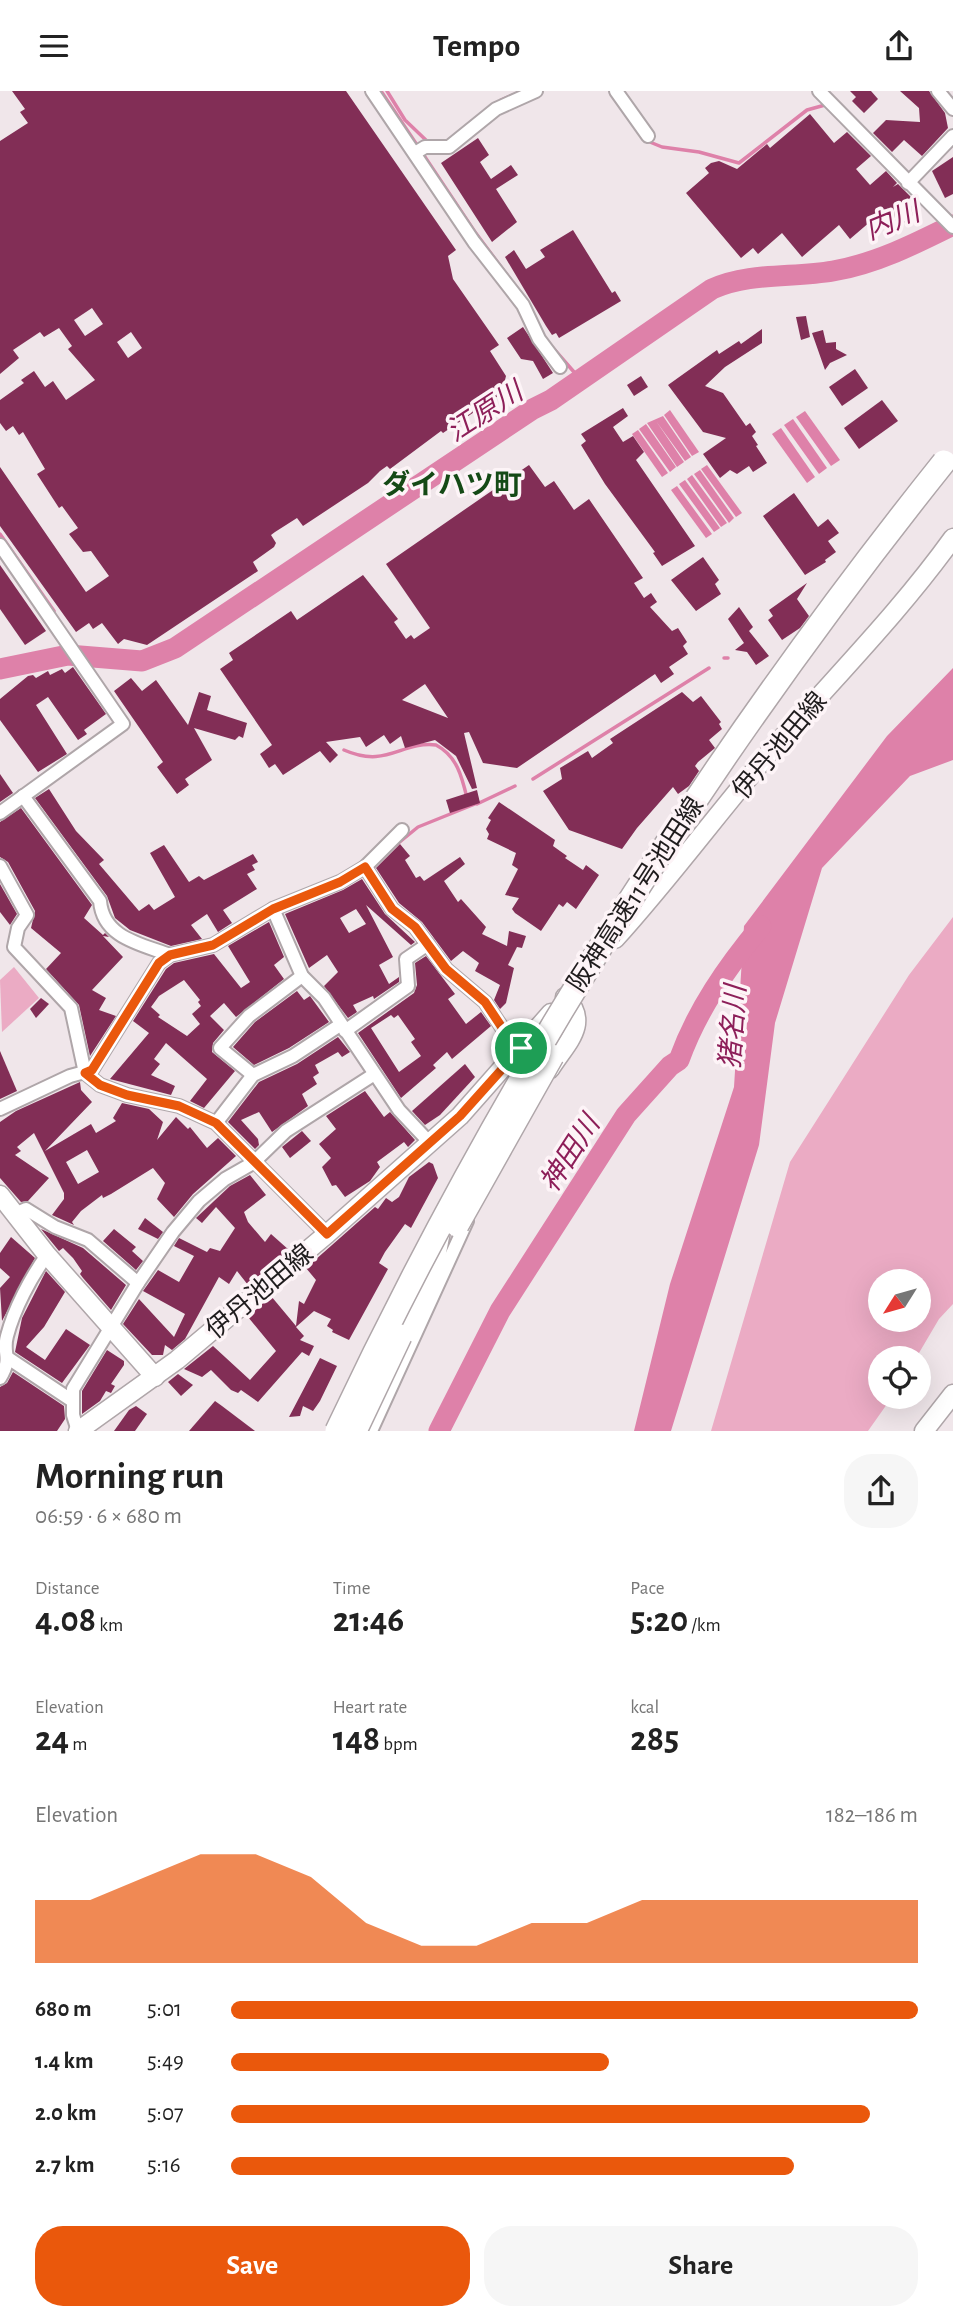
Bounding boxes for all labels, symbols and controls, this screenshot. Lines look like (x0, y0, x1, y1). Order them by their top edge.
icon: menu (35, 27, 73, 65)
icon: share (880, 27, 918, 65)
text: Tempo (433, 30, 520, 62)
water label: 内川 (861, 195, 927, 245)
water label: 江原川 (441, 375, 530, 447)
district label: ダイハツ町 (382, 469, 522, 500)
street label: 伊丹池田線 (727, 687, 832, 804)
street label: 阪神高速11号池田線 (563, 792, 708, 996)
water label: 猪名川 (715, 981, 751, 1070)
pin (491, 1018, 551, 1078)
icon: arrive (502, 1029, 540, 1067)
water label: 神田川 (534, 1108, 607, 1197)
street label: 伊丹池田線 (201, 1239, 318, 1344)
north arrow (868, 1269, 931, 1332)
map controls (868, 1269, 931, 1409)
button: locate (868, 1346, 931, 1409)
button: share (844, 1454, 918, 1528)
text: Morning run (35, 1458, 224, 1496)
text: 06:59 · 6 × 680 m (35, 1505, 182, 1528)
text: Distance (35, 1579, 99, 1598)
text: Time (333, 1579, 371, 1598)
text: Pace (630, 1579, 665, 1598)
text: 4.08 (35, 1603, 96, 1638)
text: 21:46 (333, 1603, 404, 1638)
text: 5:20 (630, 1603, 688, 1638)
text: km (96, 1616, 123, 1635)
text: /km (688, 1616, 721, 1635)
text: Elevation (35, 1698, 104, 1717)
text: Heart rate (333, 1698, 407, 1717)
text: kcal (630, 1698, 659, 1717)
text: 24 (35, 1722, 69, 1757)
text: 148 (333, 1722, 380, 1757)
text: 285 (630, 1722, 679, 1757)
text: m (69, 1735, 87, 1754)
text: bpm (380, 1735, 418, 1754)
text: Elevation (35, 1804, 118, 1827)
text: 182–186 m (826, 1804, 918, 1827)
text: 680 m (35, 1998, 91, 2021)
text: 5:01 (147, 1998, 182, 2021)
text: 1.4 km (35, 2050, 94, 2073)
text: 5:49 (147, 2050, 184, 2073)
text: 2.0 km (35, 2102, 97, 2125)
text: 5:07 (147, 2102, 184, 2125)
text: 2.7 km (35, 2154, 94, 2177)
text: 5:16 (147, 2154, 181, 2177)
button: Save (35, 2226, 470, 2306)
button: Share (484, 2226, 918, 2306)

